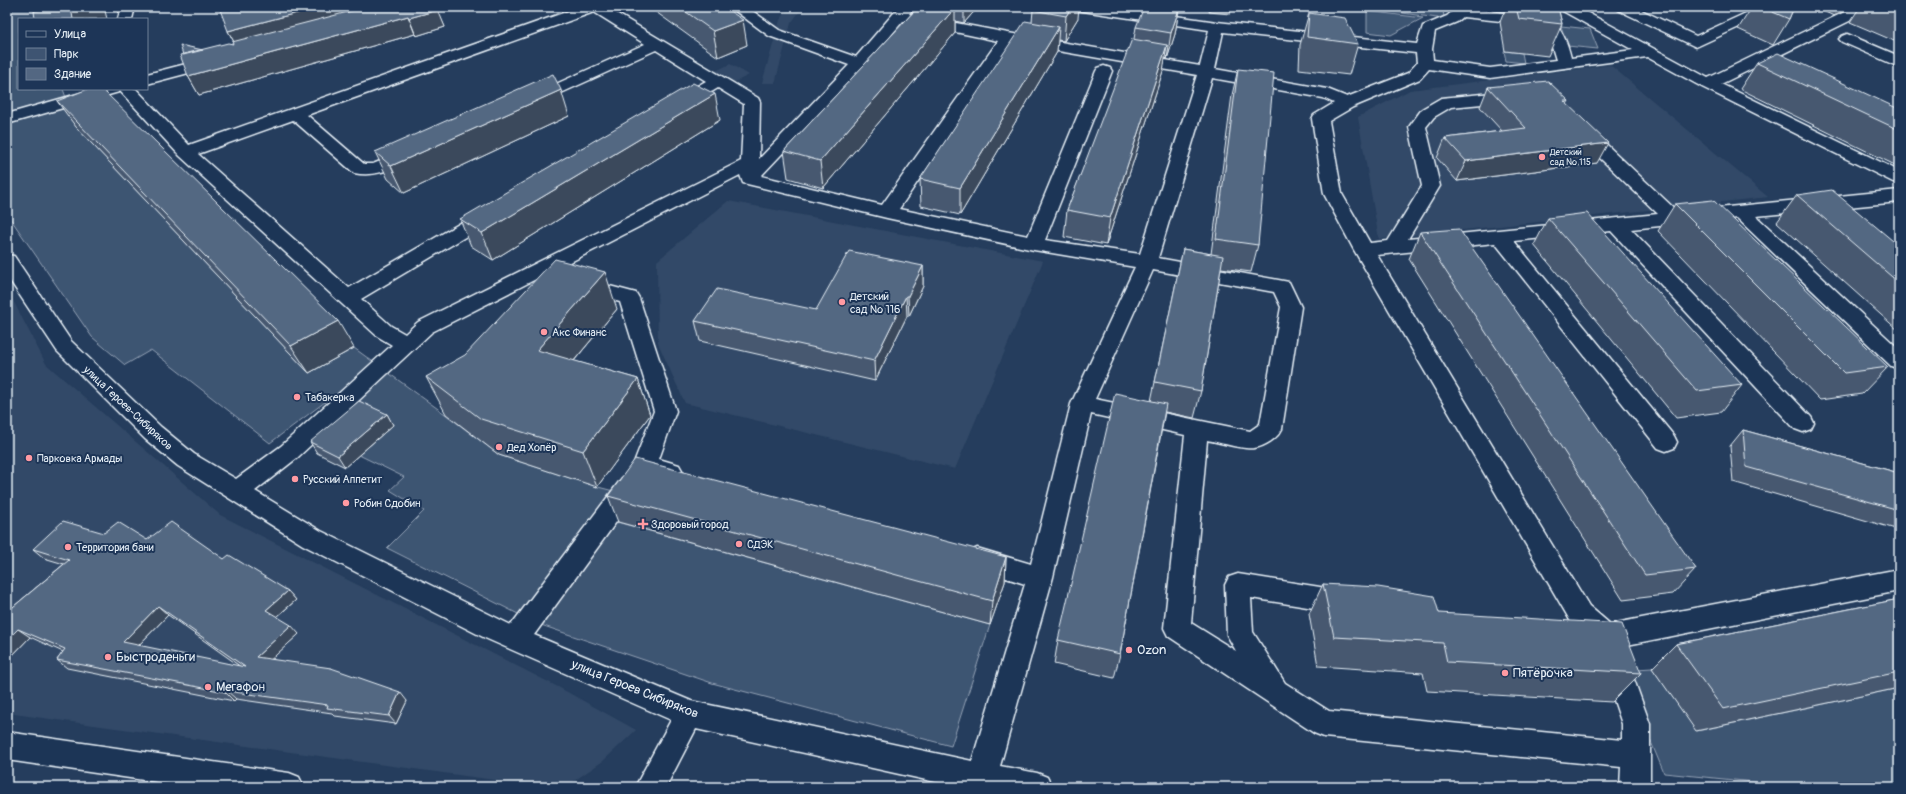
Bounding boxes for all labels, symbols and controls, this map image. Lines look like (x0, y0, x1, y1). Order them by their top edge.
legend (18, 18, 148, 90)
text: Улица (54, 27, 86, 42)
text: Парк (54, 47, 79, 62)
text: Здание (54, 67, 91, 82)
place label: Детский сад № 115 (1549, 147, 1591, 168)
marker: Детский сад № 115 (1537, 152, 1547, 162)
place label: Детский сад № 116 (849, 290, 900, 316)
marker: Детский сад № 116 (837, 297, 847, 307)
place label: Акс Финанс (552, 326, 607, 339)
marker: Акс Финанс (539, 327, 549, 337)
street label: улица Героев-Сибиряков (80, 363, 175, 453)
place label: Табакерка (305, 391, 354, 404)
marker: Табакерка (292, 392, 302, 402)
place label: Дед Хопёр (506, 441, 557, 454)
marker: Дед Хопёр (494, 442, 504, 452)
place label: Парковка Армады (37, 452, 122, 465)
marker: Парковка Армады (24, 453, 34, 463)
place label: Русский Аппетит (303, 473, 383, 486)
marker: Русский Аппетит (290, 474, 300, 484)
place label: Робин Сдобин (354, 497, 420, 510)
marker: Робин Сдобин (341, 498, 351, 508)
place label: Здоровый город (651, 518, 729, 531)
marker: Здоровый город (638, 519, 648, 529)
place label: СДЭК (747, 538, 773, 551)
marker: СДЭК (734, 539, 744, 549)
place label: Территория бани (76, 541, 154, 554)
marker: Территория бани (63, 542, 73, 552)
place label: Ozon (1137, 642, 1166, 658)
marker: Ozon (1124, 645, 1134, 655)
place label: Быстроденьги (116, 649, 195, 665)
marker: Быстроденьги (103, 652, 113, 662)
street label: улица Героев Сибиряков (568, 656, 701, 722)
place label: Пятёрочка (1513, 665, 1573, 681)
marker: Пятёрочка (1500, 668, 1510, 678)
place label: Мегафон (216, 679, 265, 695)
marker: Мегафон (203, 682, 213, 692)

